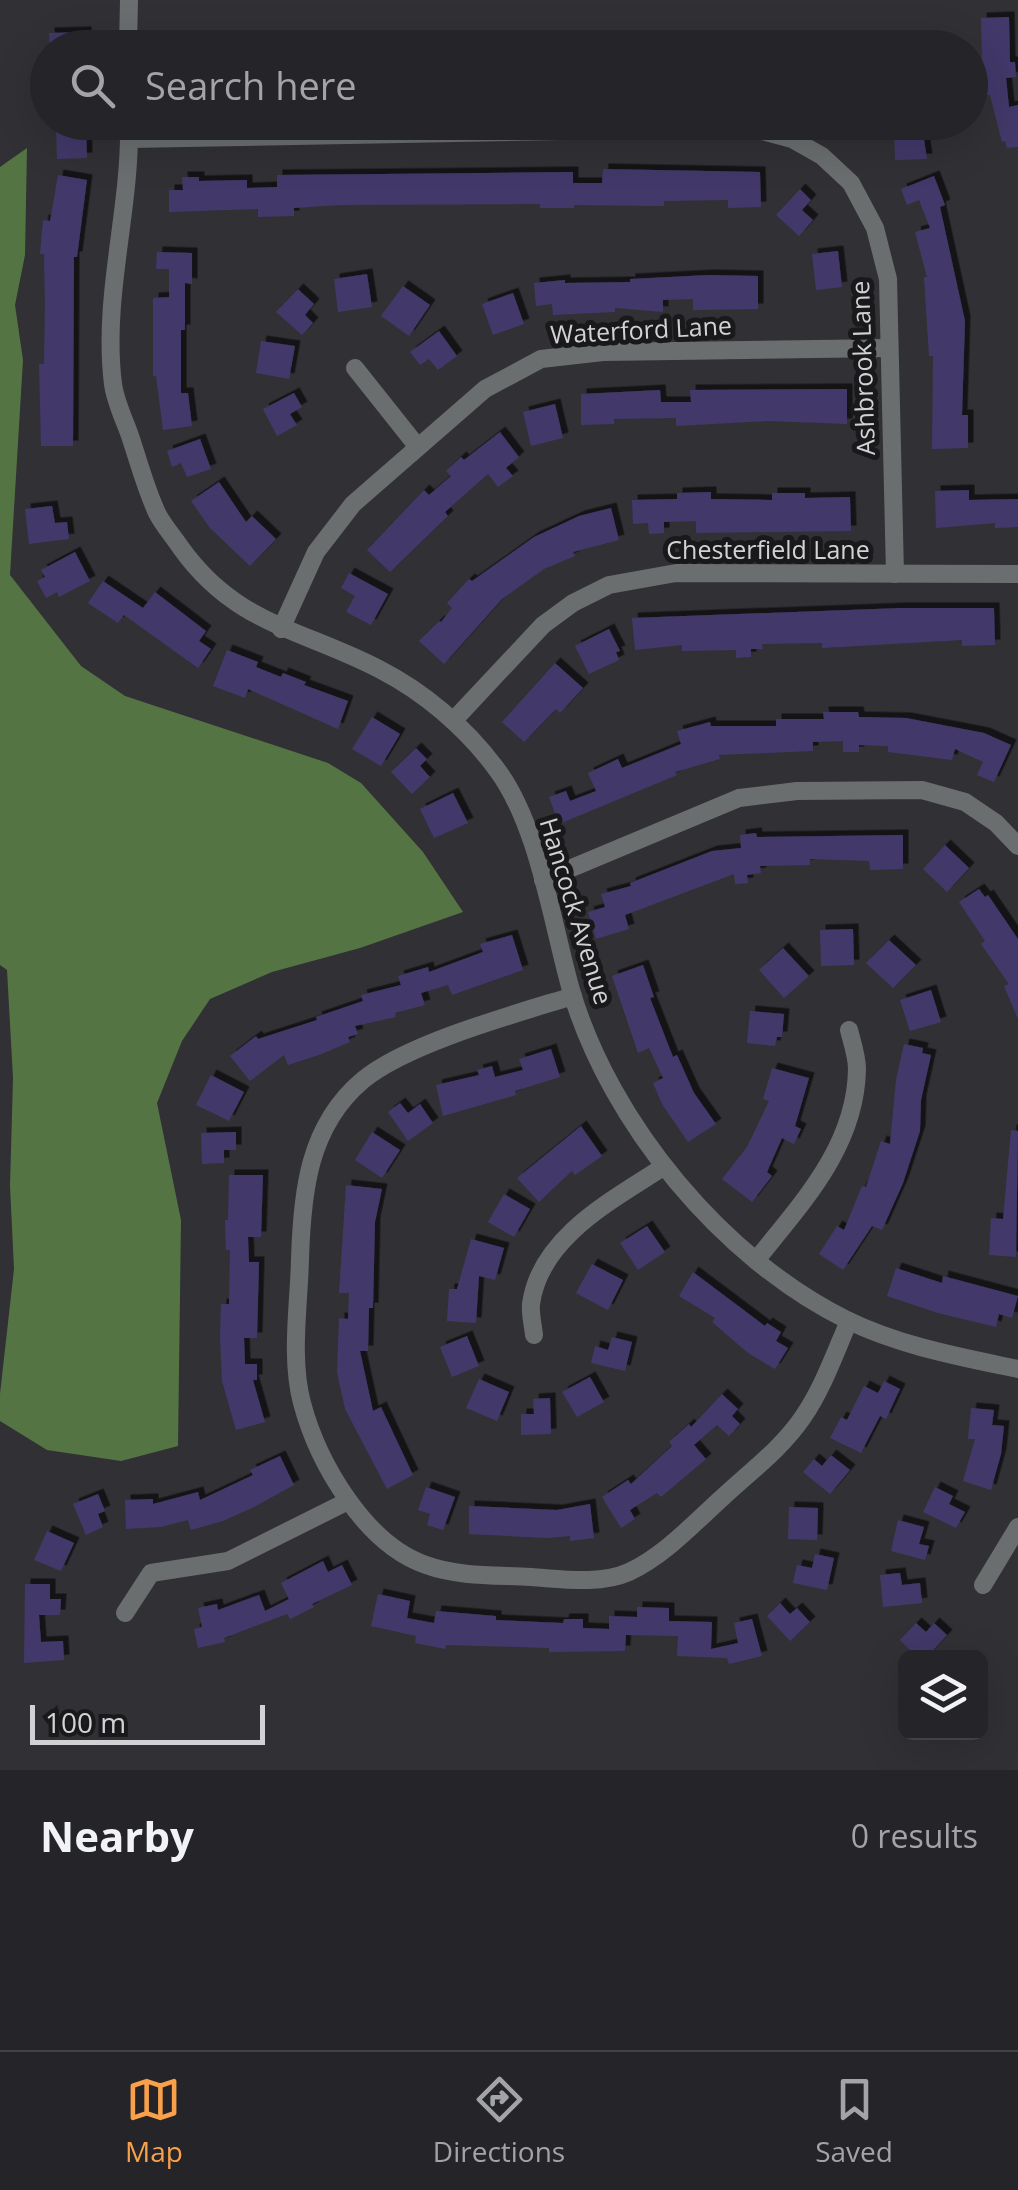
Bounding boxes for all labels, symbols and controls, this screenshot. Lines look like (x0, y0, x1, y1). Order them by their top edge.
search box (30, 30, 988, 140)
icon: search (65, 58, 120, 113)
text: Search here (145, 59, 357, 111)
street label: Ashbrook Lane (842, 280, 882, 456)
street label: Waterford Lane (549, 307, 733, 351)
street label: Chesterfield Lane (666, 532, 870, 566)
street label: Hancock Avenue (532, 813, 621, 1008)
map controls (898, 1650, 988, 1740)
button: layers (898, 1650, 988, 1740)
scale bar (30, 1700, 265, 1744)
text: 100 m (45, 1703, 126, 1741)
text: Nearby (40, 1807, 194, 1864)
text: 0 results (851, 1814, 978, 1857)
tab: Map (125, 2072, 183, 2170)
tab: Directions (433, 2072, 565, 2170)
tab: Saved (815, 2072, 893, 2170)

